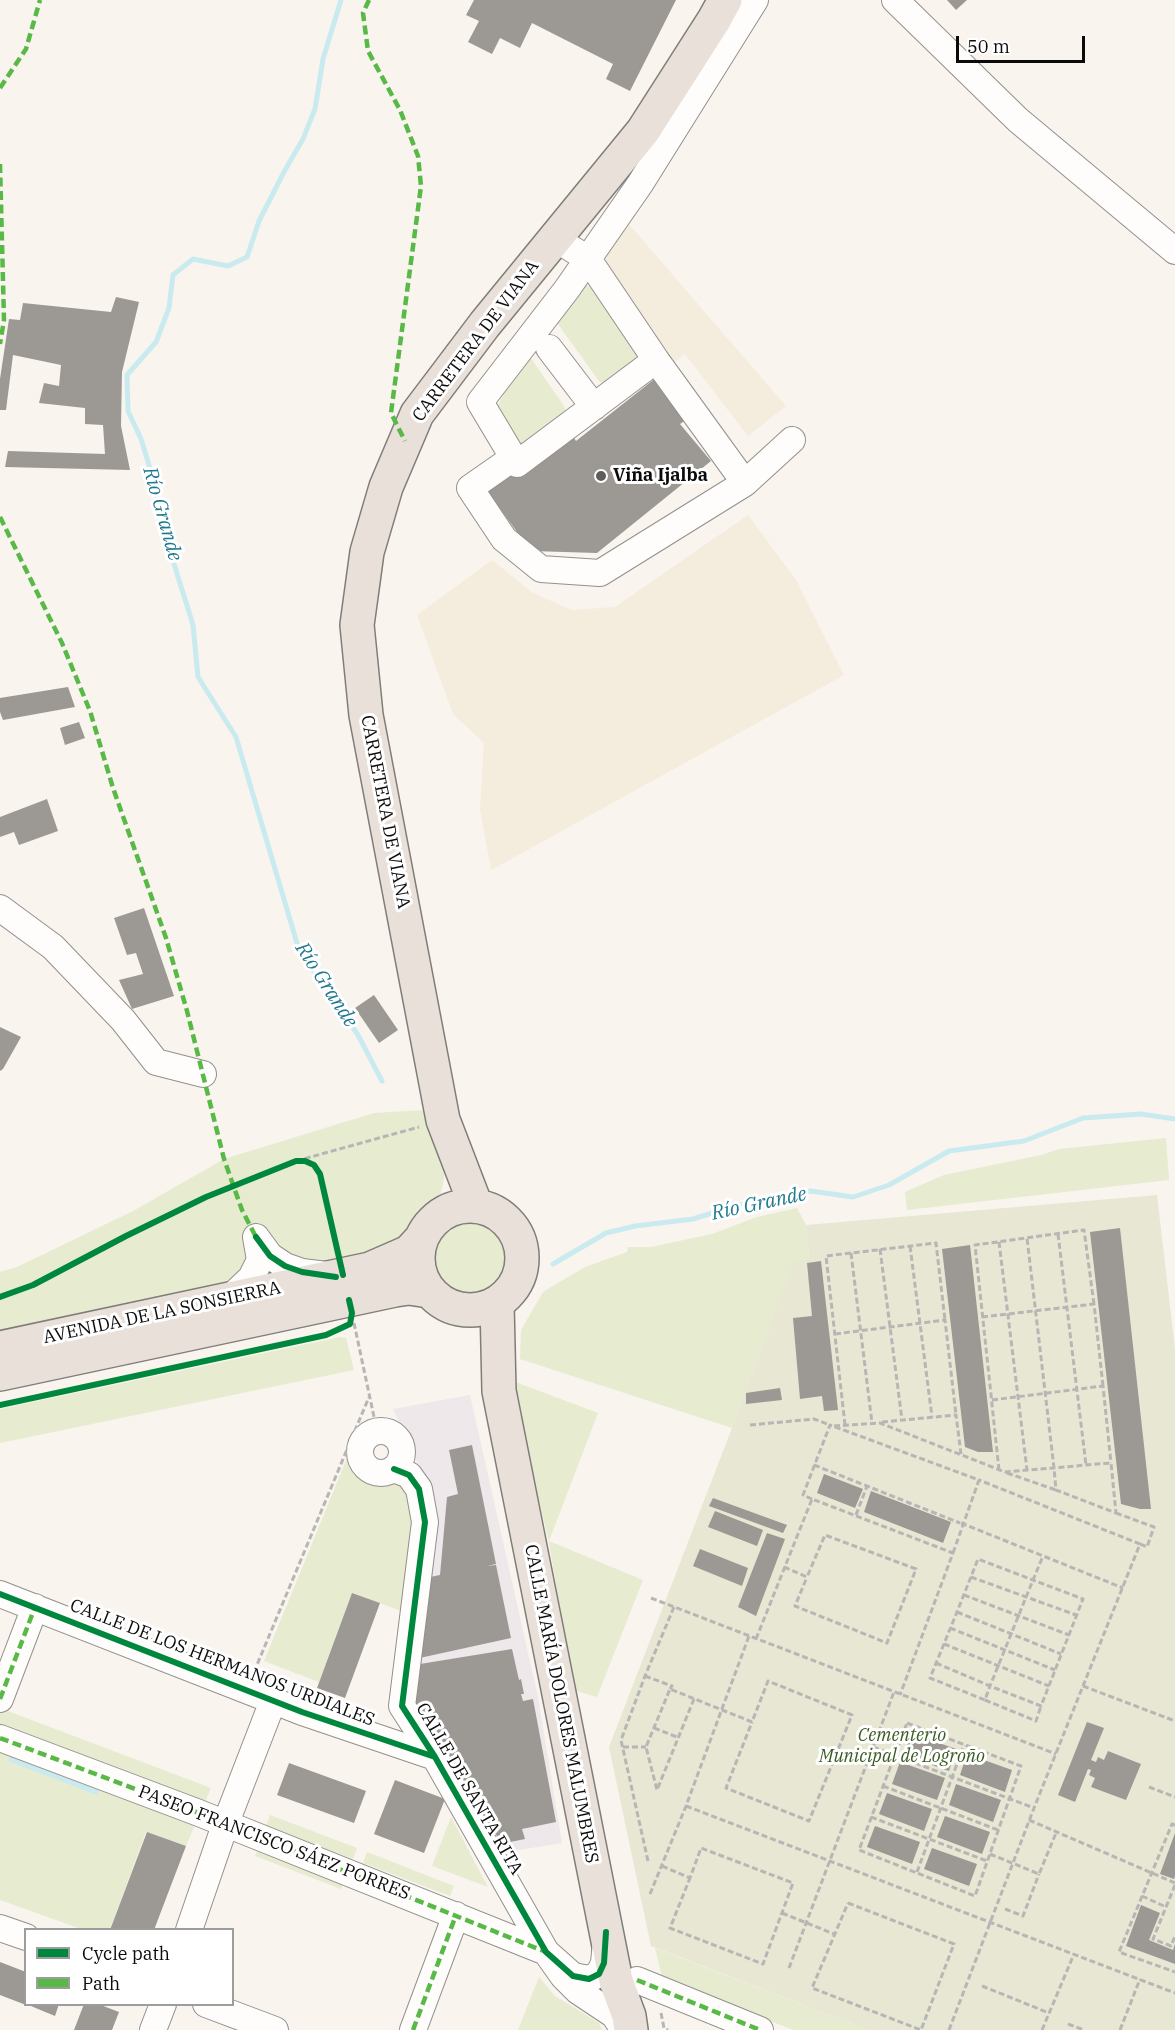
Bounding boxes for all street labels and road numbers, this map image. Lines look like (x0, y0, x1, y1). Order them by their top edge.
street label: CARRETERA DE VIANA (408, 256, 544, 426)
street label: CARRETERA DE VIANA (356, 713, 414, 911)
street label: AVENIDA DE LA SONSIERRA (41, 1277, 283, 1349)
street label: CALLE MARÍA DOLORES MALUMBRES (519, 1543, 603, 1865)
street label: CALLE DE LOS HERMANOS URDIALES (67, 1595, 377, 1731)
street label: CALLE DE SANTA RITA (411, 1699, 527, 1879)
street label: PASEO FRANCISCO SÁEZ PORRES (135, 1781, 413, 1905)

